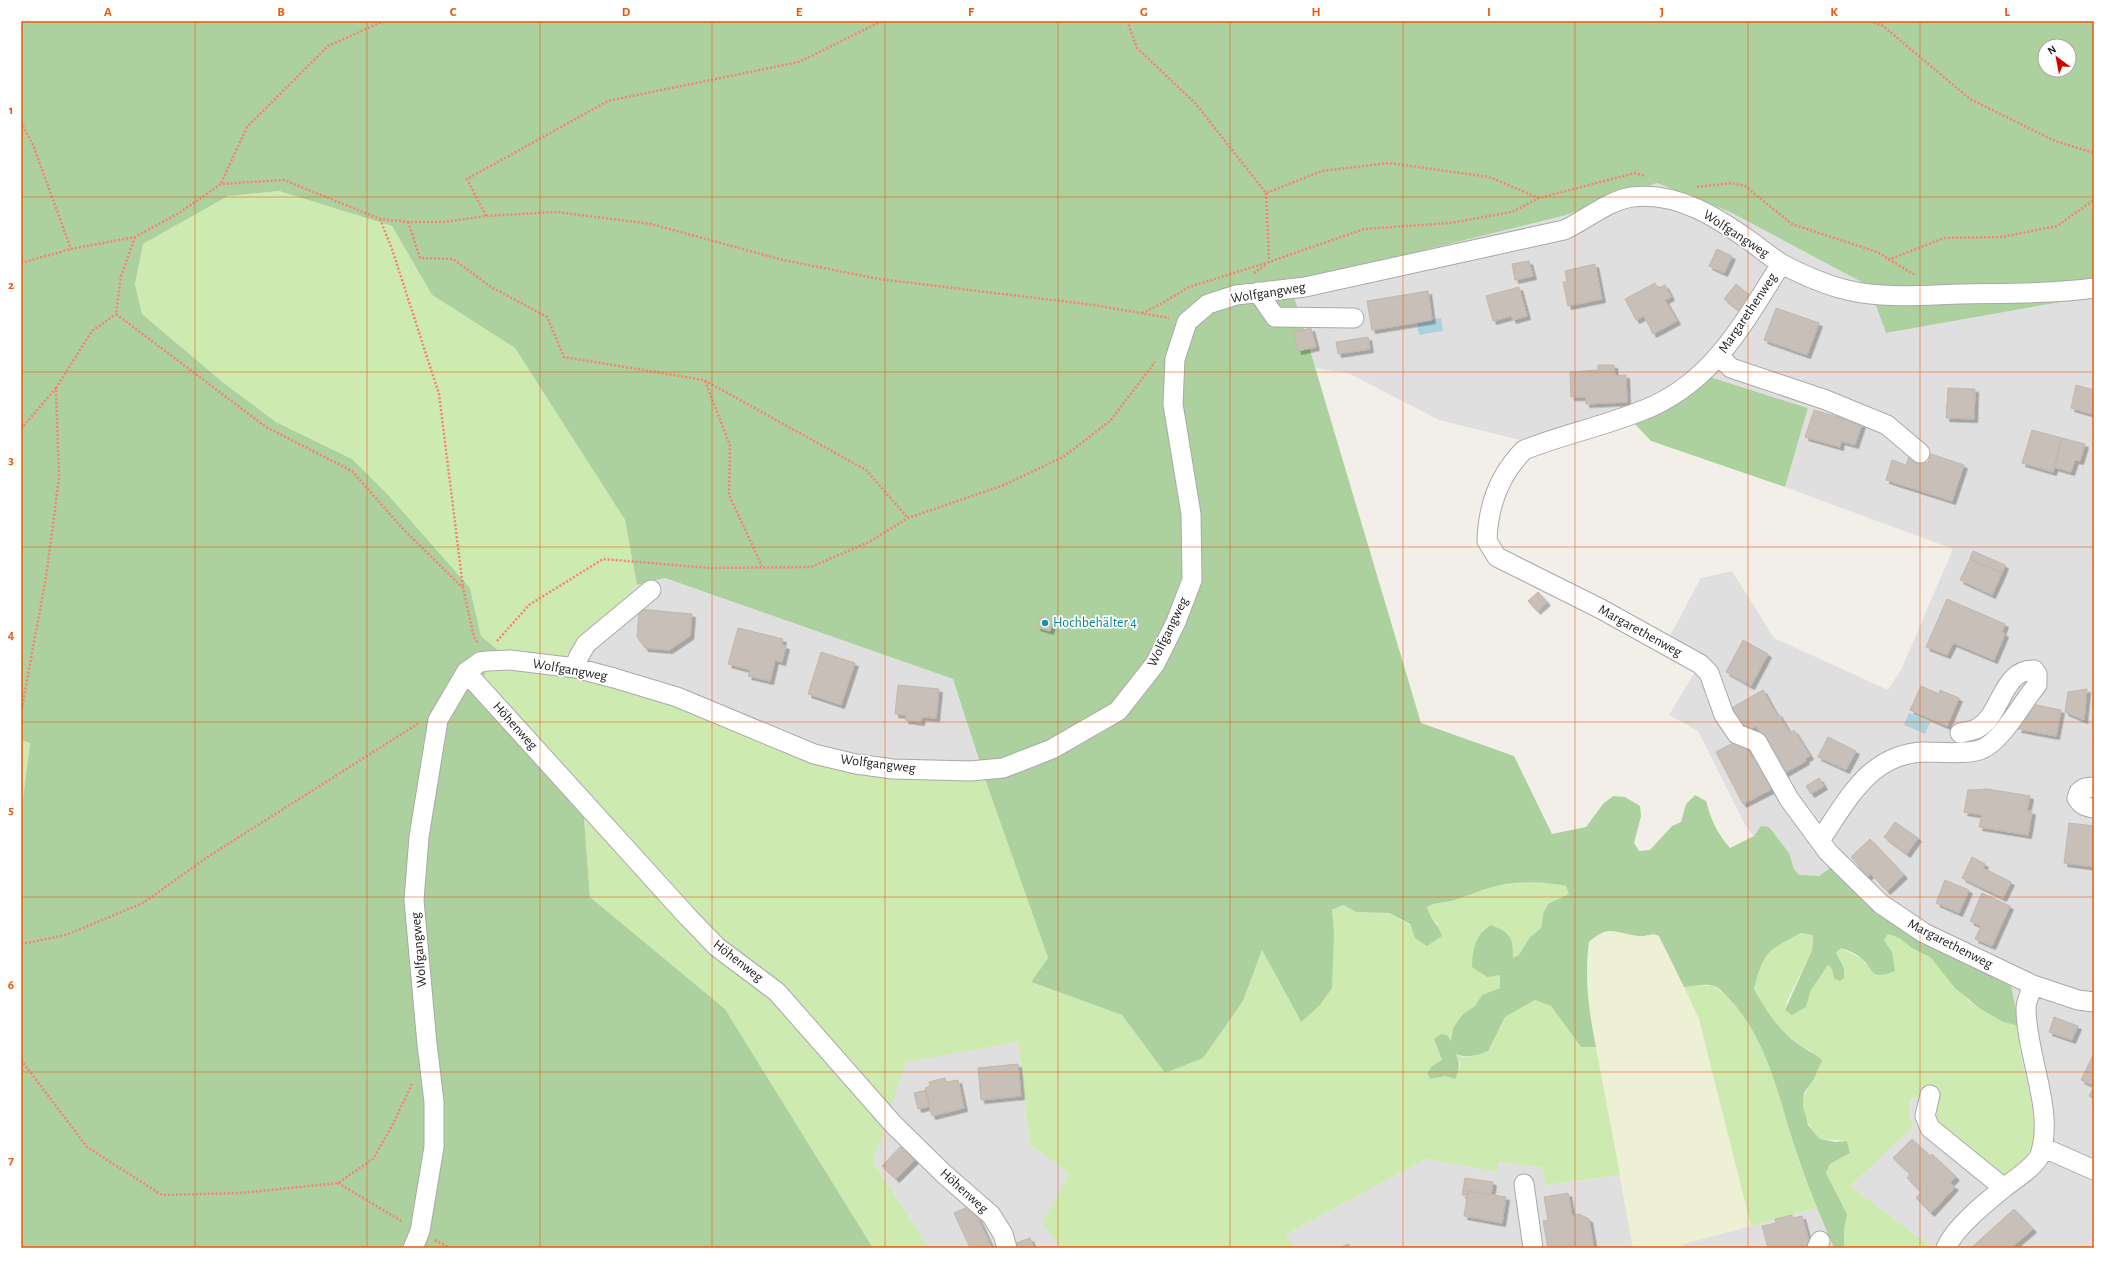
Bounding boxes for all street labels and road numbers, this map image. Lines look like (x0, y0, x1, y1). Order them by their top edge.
street label: Wolfgangweg (1701, 208, 1772, 261)
street label: Margarethenweg (1716, 270, 1780, 356)
street label: Wolfgangweg (1230, 280, 1307, 306)
street label: Wolfgangweg (1145, 595, 1191, 669)
street label: Margarethenweg (1596, 602, 1684, 660)
street label: Wolfgangweg (532, 657, 609, 683)
street label: Höhenweg (490, 699, 540, 753)
street label: Wolfgangweg (840, 752, 917, 776)
street label: Wolfgangweg (409, 912, 429, 988)
street label: Margarethenweg (1905, 917, 1995, 971)
street label: Höhenweg (710, 937, 766, 985)
street label: Höhenweg (937, 1166, 991, 1216)

